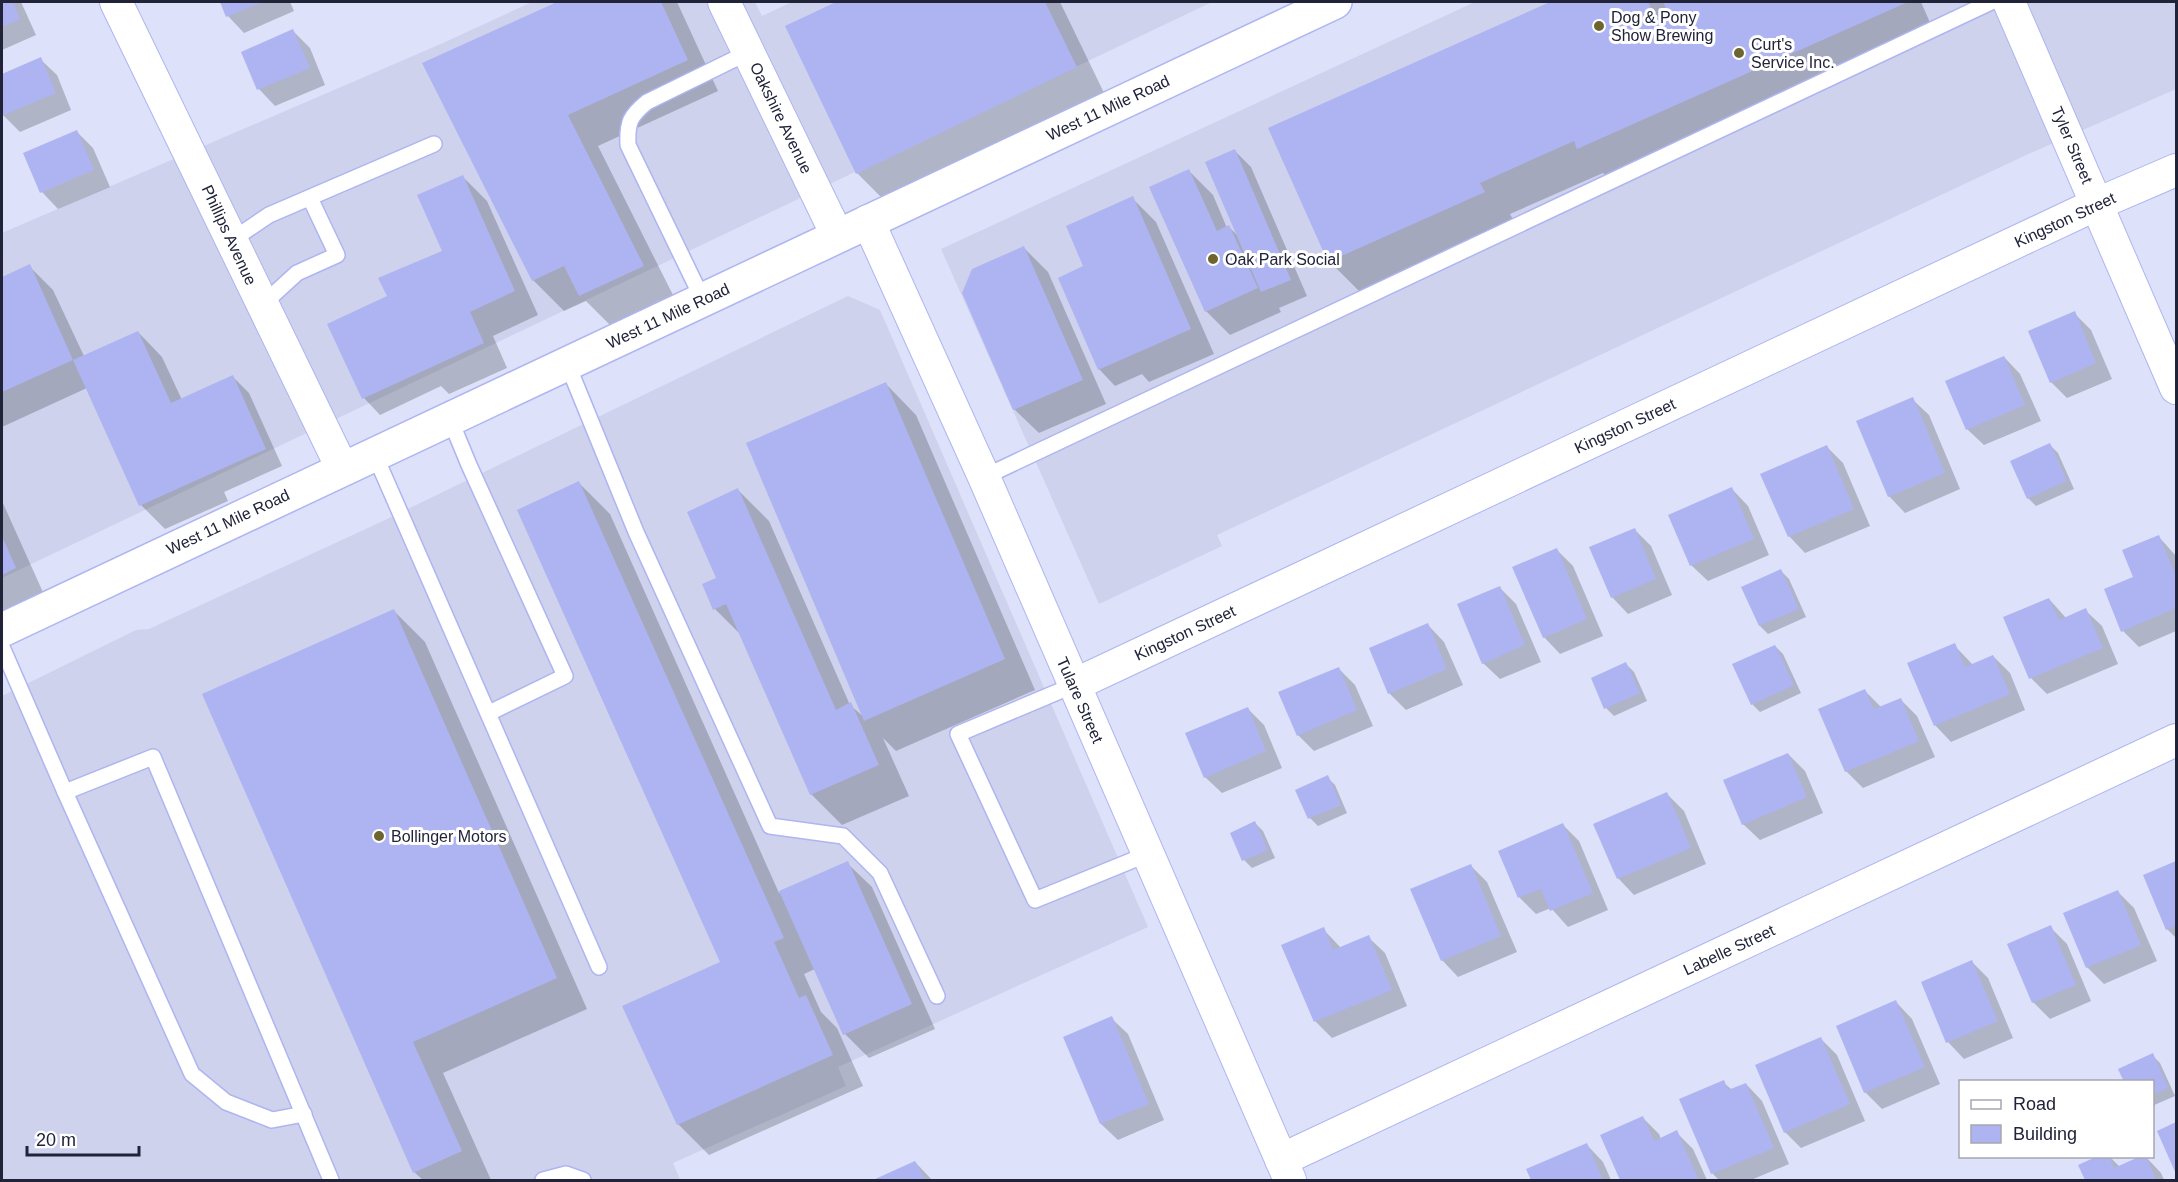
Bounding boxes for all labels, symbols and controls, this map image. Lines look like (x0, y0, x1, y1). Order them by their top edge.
place label: Dog & Pony Show Brewing (1611, 9, 1713, 44)
marker: Dog & Pony Show Brewing (1592, 19, 1606, 33)
place label: Curt's Service Inc. (1751, 36, 1835, 71)
marker: Curt's Service Inc. (1732, 46, 1746, 60)
street label: Oakshire Avenue (747, 60, 815, 176)
street label: West 11 Mile Road (1044, 72, 1172, 144)
street label: Tyler Street (2048, 104, 2096, 186)
street label: Phillips Avenue (198, 182, 260, 288)
street label: Kingston Street (2012, 189, 2119, 251)
place label: Oak Park Social (1225, 251, 1340, 268)
marker: Oak Park Social (1206, 252, 1220, 266)
street label: West 11 Mile Road (604, 280, 732, 352)
street label: Kingston Street (1572, 395, 1679, 457)
street label: West 11 Mile Road (164, 486, 292, 558)
street label: Kingston Street (1132, 602, 1239, 664)
street label: Tulare Street (1054, 655, 1107, 746)
place label: Bollinger Motors (391, 828, 507, 845)
marker: Bollinger Motors (372, 829, 386, 843)
street label: Labelle Street (1681, 921, 1778, 979)
legend (1959, 1080, 2154, 1158)
text: Road (2013, 1094, 2056, 1114)
scale bar (27, 1119, 140, 1157)
text: Building (2013, 1124, 2077, 1144)
text: 20 m (36, 1130, 76, 1150)

